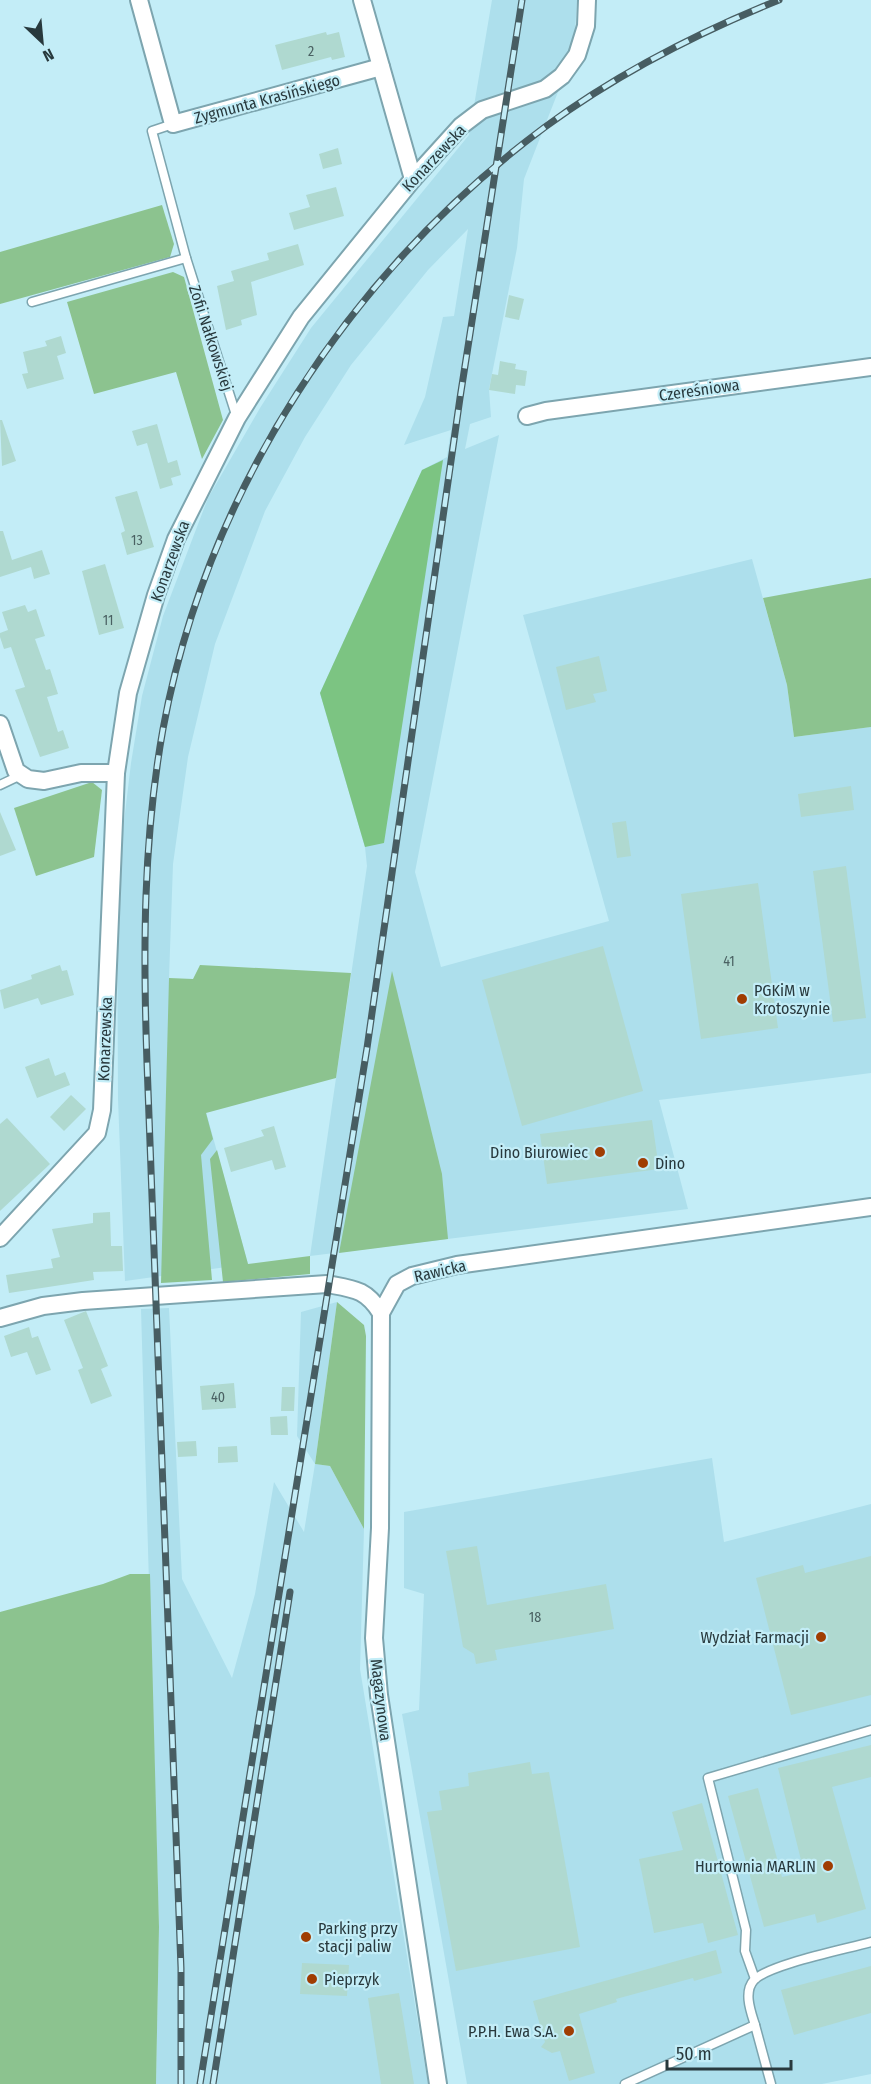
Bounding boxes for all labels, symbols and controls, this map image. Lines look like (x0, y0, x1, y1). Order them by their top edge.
north arrow (12, 12, 72, 72)
house number: 2 (308, 43, 314, 60)
text: N (40, 44, 57, 66)
street label: Zygmunta Krasińskiego (192, 70, 342, 128)
street label: Konarzewska (398, 120, 470, 196)
street label: Zofii Nałkowskiej (185, 283, 237, 393)
street label: Czereśniowa (658, 375, 741, 405)
street label: Konarzewska (147, 518, 193, 604)
house number: 13 (131, 532, 143, 549)
house number: 11 (103, 612, 113, 629)
house number: 41 (723, 953, 735, 970)
place label: PGKiM w Krotoszynie (754, 981, 830, 1018)
marker: PGKiM w Krotoszynie (735, 992, 749, 1006)
street label: Konarzewska (94, 996, 116, 1082)
place label: Dino Biurowiec (490, 1143, 588, 1162)
marker: Dino Biurowiec (593, 1145, 607, 1159)
place label: Dino (655, 1154, 685, 1173)
marker: Dino (636, 1156, 650, 1170)
street label: Rawicka (412, 1256, 468, 1286)
house number: 40 (211, 1389, 225, 1406)
house number: 18 (529, 1609, 541, 1626)
place label: Wydział Farmacji (700, 1628, 809, 1647)
marker: Wydział Farmacji (814, 1630, 828, 1644)
street label: Magazynowa (367, 1658, 395, 1742)
place label: Hurtownia MARLIN (695, 1857, 816, 1876)
marker: Hurtownia MARLIN (821, 1859, 835, 1873)
place label: Parking przy stacji paliw (318, 1919, 398, 1956)
marker: Parking przy stacji paliw (299, 1930, 313, 1944)
place label: Pieprzyk (324, 1970, 380, 1989)
marker: Pieprzyk (305, 1972, 319, 1986)
place label: P.P.H. Ewa S.A. (468, 2022, 557, 2041)
marker: P.P.H. Ewa S.A. (562, 2024, 576, 2038)
scale bar (667, 2033, 792, 2071)
text: 50 m (676, 2043, 712, 2065)

